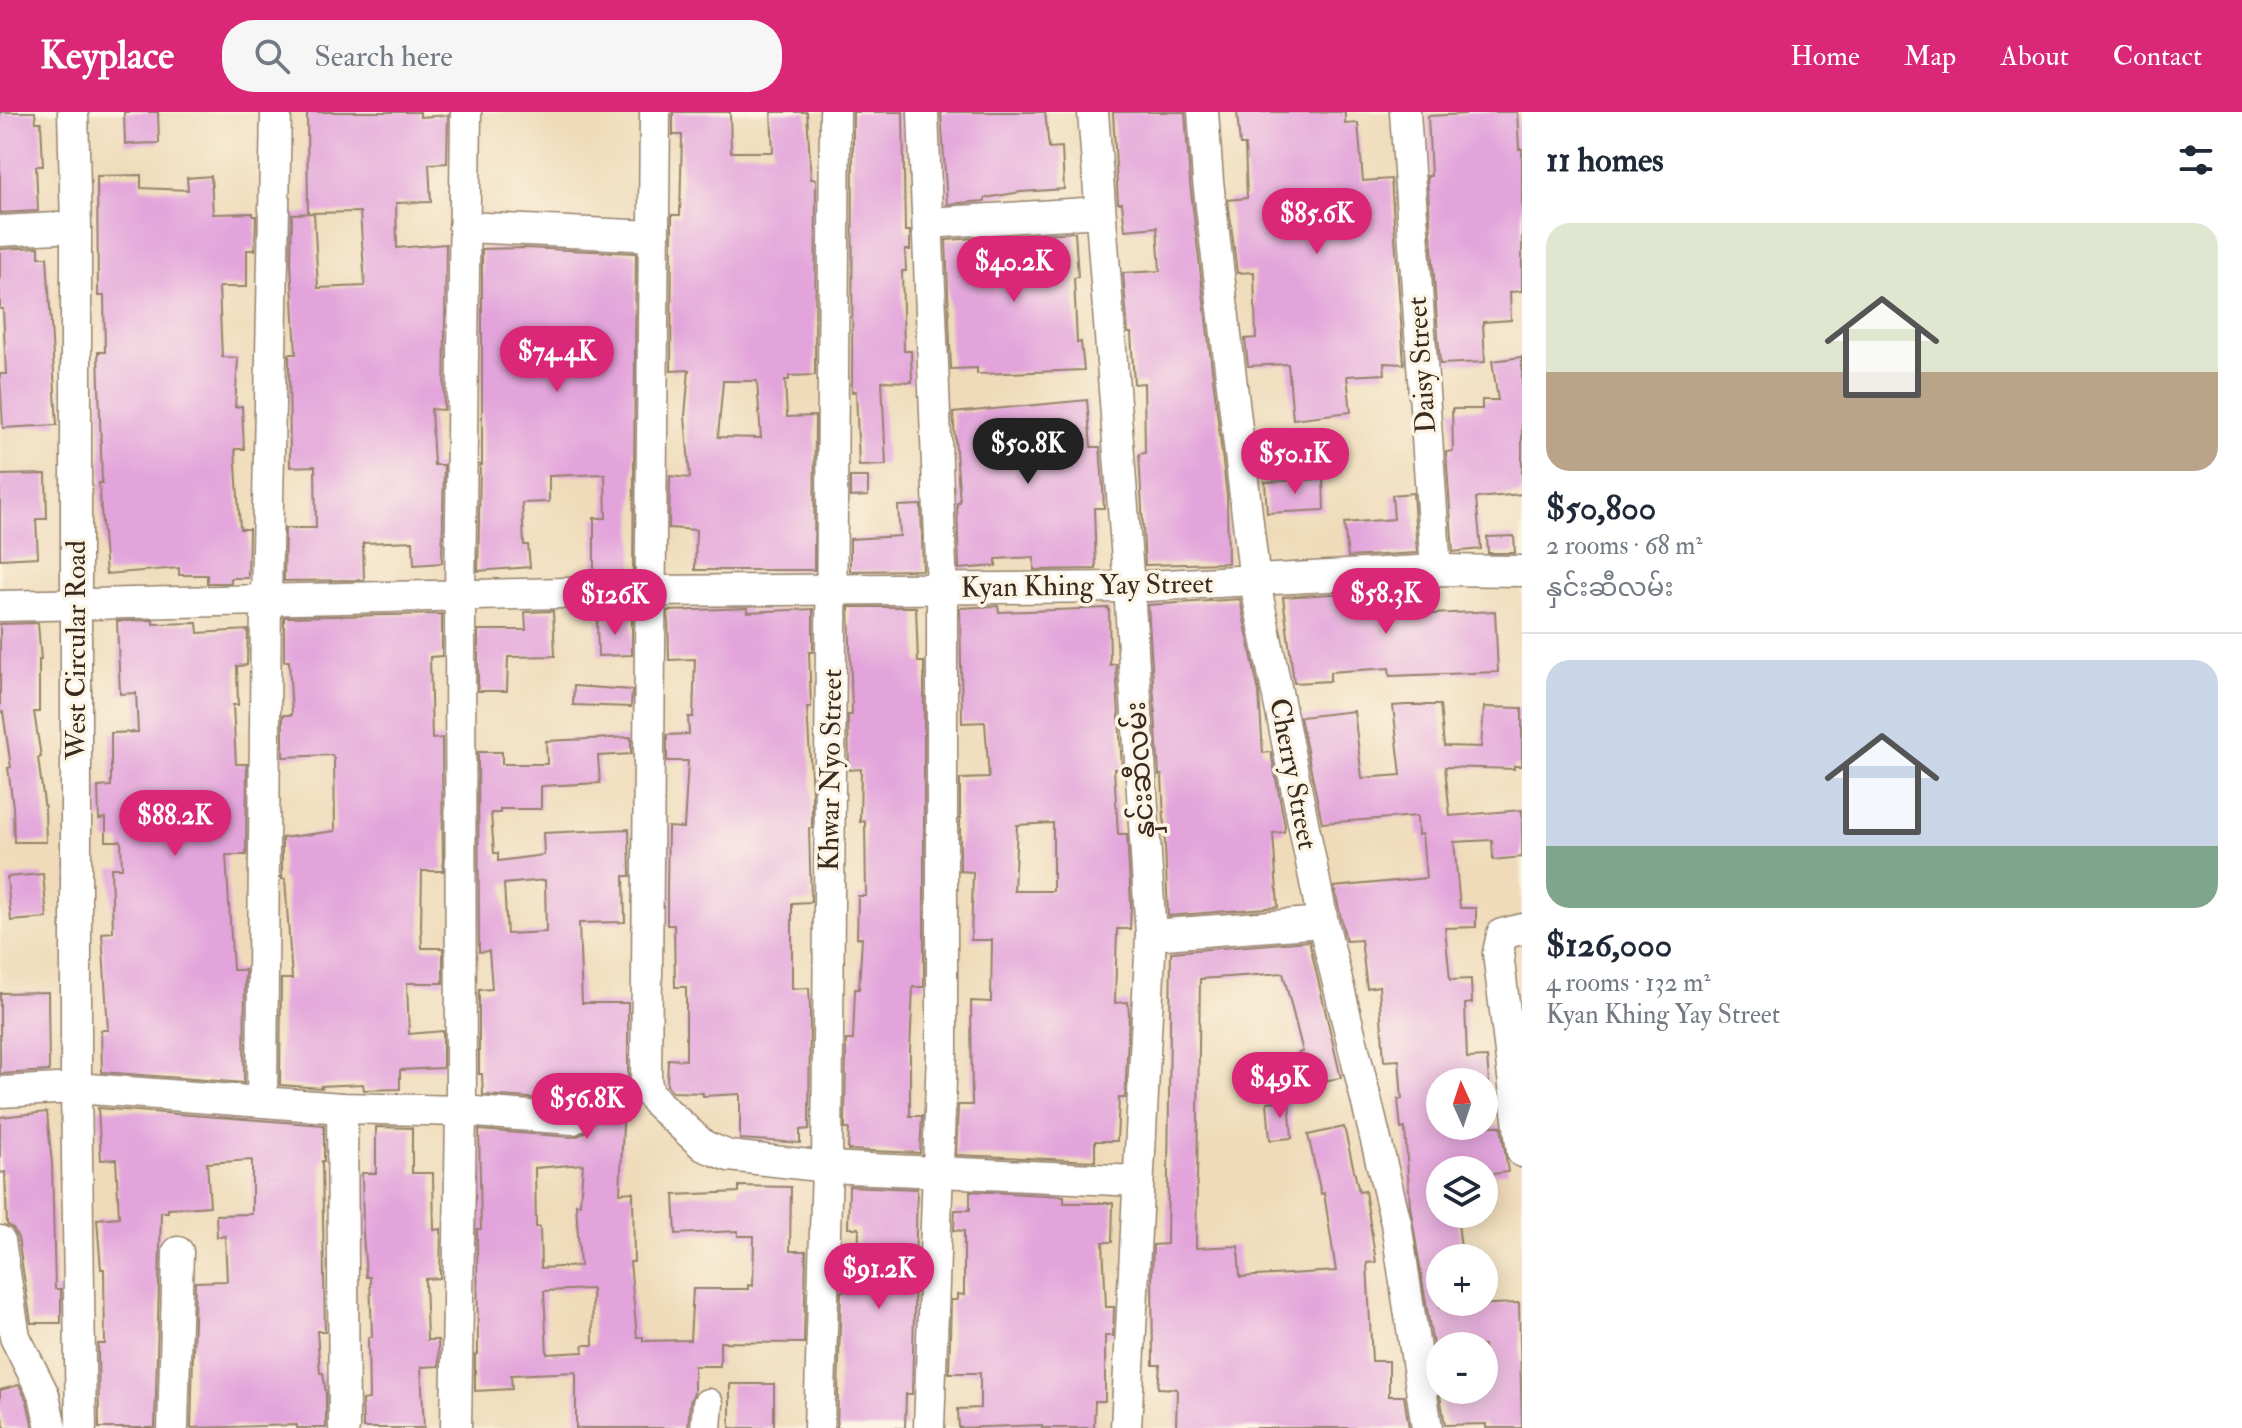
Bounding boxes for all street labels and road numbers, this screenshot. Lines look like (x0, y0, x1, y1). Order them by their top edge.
street label: Daisy Street (1400, 295, 1444, 435)
street label: West Circular Road (59, 540, 94, 761)
street label: Kyan Khing Yay Street (961, 566, 1213, 606)
street label: Khwar Nyo Street (812, 669, 850, 871)
street label: Cherry Street (1261, 695, 1325, 853)
street label: နှင်းဆီလမ်း (1117, 700, 1167, 840)

